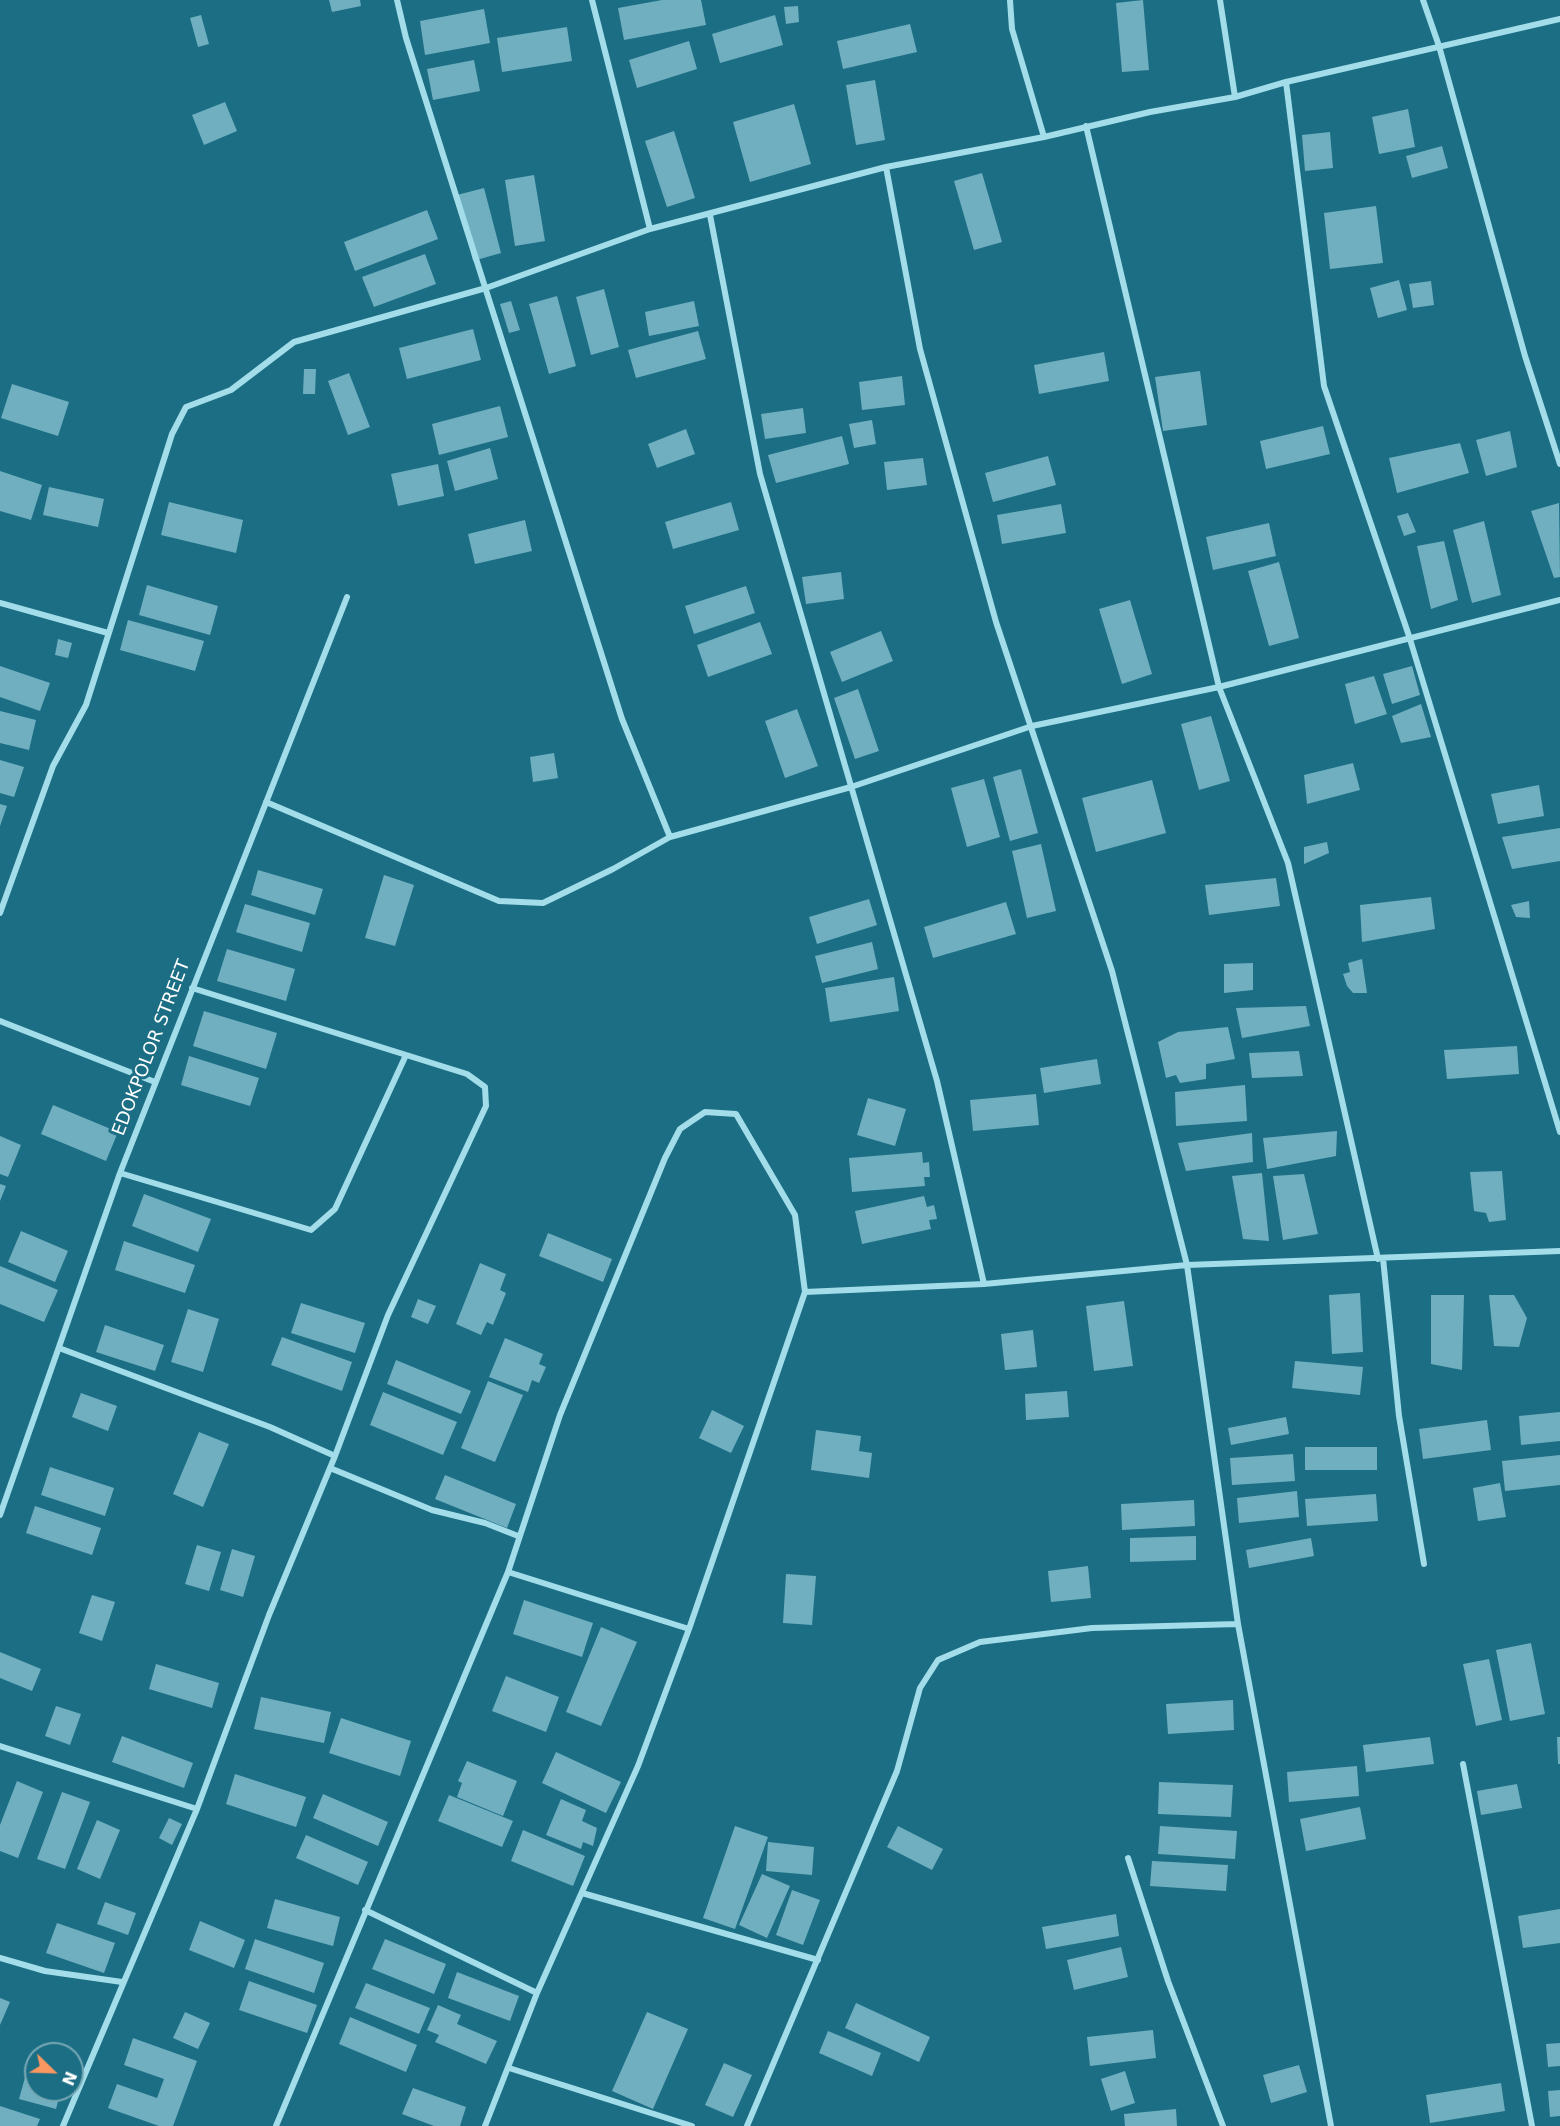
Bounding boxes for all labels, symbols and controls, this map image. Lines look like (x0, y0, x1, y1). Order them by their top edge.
street label: EDOKPOLOR STREET (108, 957, 196, 1139)
north arrow (24, 2042, 84, 2102)
text: N (58, 2069, 81, 2088)

